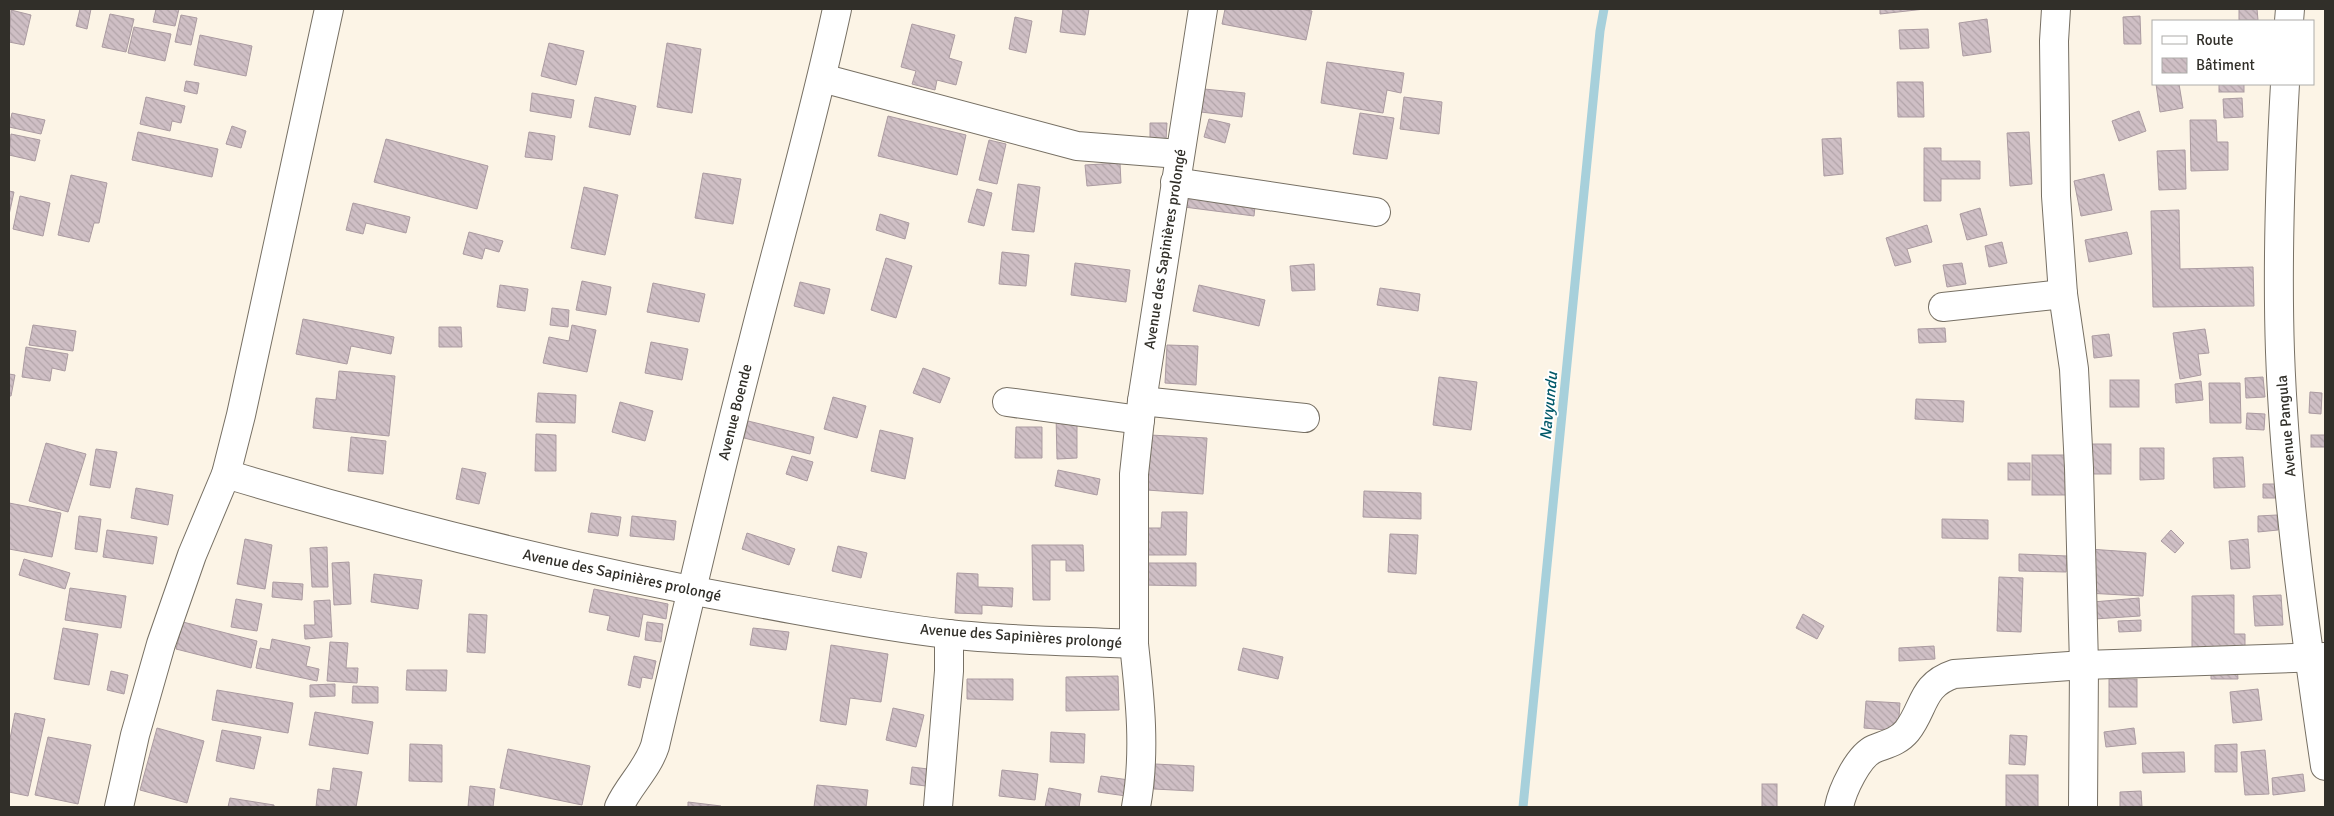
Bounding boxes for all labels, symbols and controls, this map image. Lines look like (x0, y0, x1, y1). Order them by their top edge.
legend (2152, 20, 2314, 85)
text: Route (2196, 31, 2233, 49)
text: Bâtiment (2196, 56, 2255, 74)
street label: Avenue des Sapinières prolongé (1140, 148, 1190, 350)
street label: Avenue Boende (714, 362, 756, 462)
water label: Navyundu (1535, 370, 1563, 441)
street label: Avenue Pangula (2273, 374, 2299, 478)
street label: Avenue des Sapinières prolongé (521, 545, 723, 605)
street label: Avenue des Sapinières prolongé (919, 620, 1123, 652)

